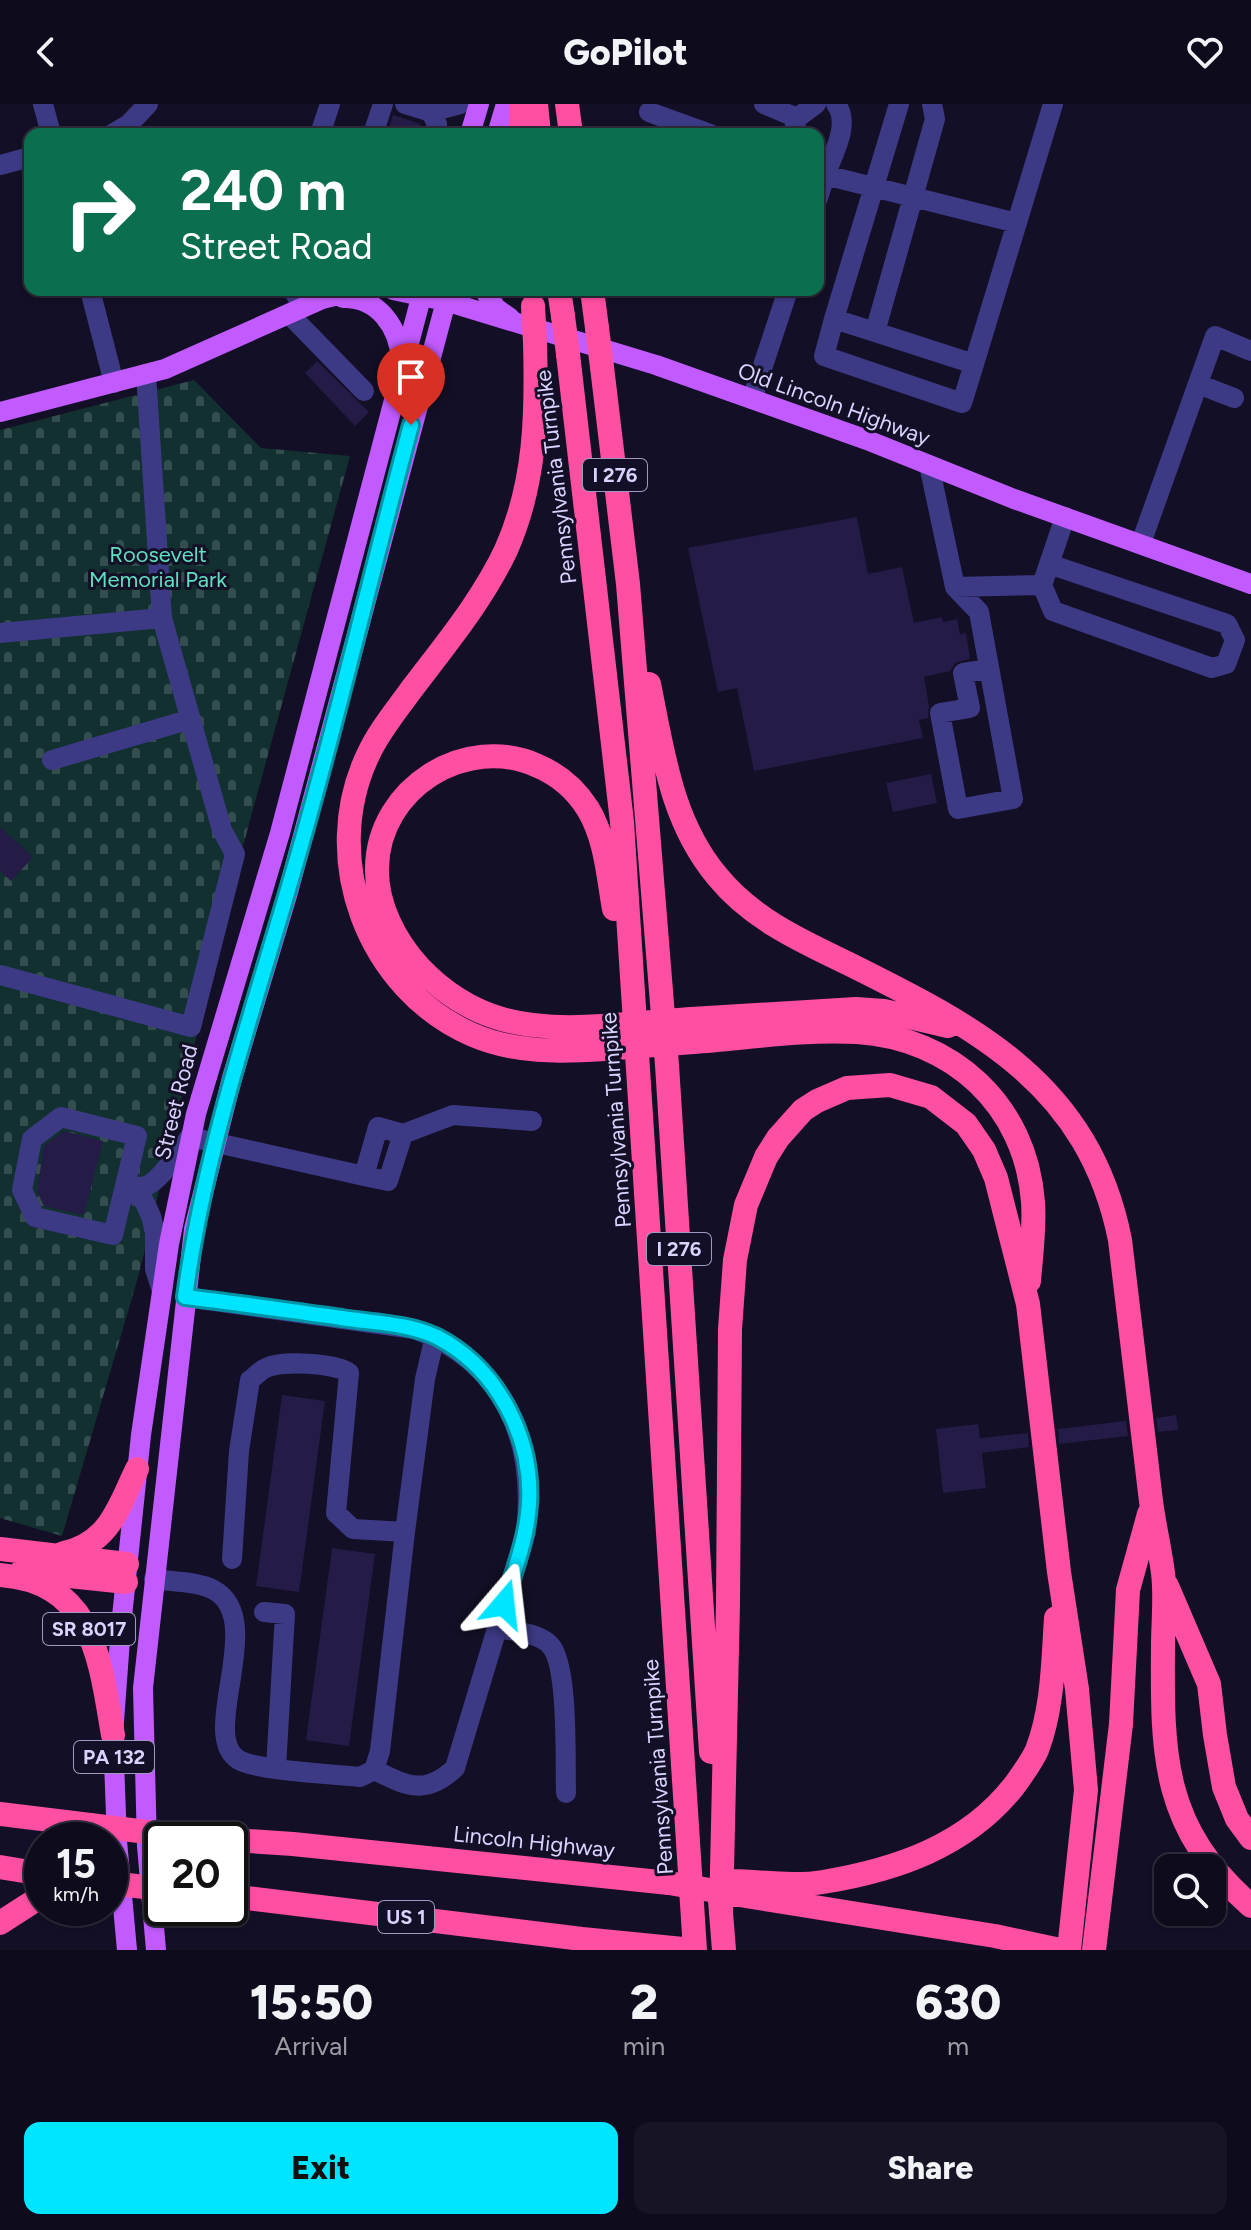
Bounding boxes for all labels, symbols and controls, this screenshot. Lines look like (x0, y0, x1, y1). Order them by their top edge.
icon: back (24, 30, 68, 74)
icon: heart (1183, 30, 1227, 74)
text: GoPilot (563, 31, 688, 74)
text: 240 m (180, 157, 346, 224)
icon: right (48, 160, 152, 264)
text: Street Road (180, 225, 373, 268)
pin (377, 343, 445, 425)
icon: arrive (389, 355, 433, 399)
street label: Old Lincoln Highway (734, 357, 934, 451)
street label: Pennsylvania Turnpike (529, 368, 583, 586)
road number: I 276 (583, 459, 647, 491)
park label: Roosevelt Memorial Park (89, 541, 227, 593)
street label: Pennsylvania Turnpike (595, 1011, 637, 1229)
street label: Street Road (149, 1042, 203, 1162)
road number: I 276 (647, 1233, 711, 1265)
position arrow (462, 1562, 546, 1646)
road number: SR 8017 (43, 1613, 135, 1645)
street label: Pennsylvania Turnpike (637, 1658, 679, 1876)
road number: PA 132 (74, 1741, 154, 1773)
street label: Lincoln Highway (452, 1820, 617, 1864)
speed limit sign: 20 (144, 1822, 248, 1926)
text: 15 (56, 1840, 96, 1888)
map controls (1154, 1854, 1226, 1926)
button: search (1154, 1854, 1226, 1926)
text: km/h (53, 1882, 99, 1906)
road number: US 1 (378, 1901, 434, 1933)
text: 15:50 (250, 1973, 373, 2031)
text: 2 (630, 1973, 658, 2031)
text: 630 (915, 1973, 1001, 2031)
text: Arrival (275, 2030, 348, 2062)
text: min (623, 2030, 665, 2062)
text: m (947, 2030, 969, 2062)
button: Exit (24, 2122, 618, 2214)
button: Share (634, 2122, 1227, 2214)

